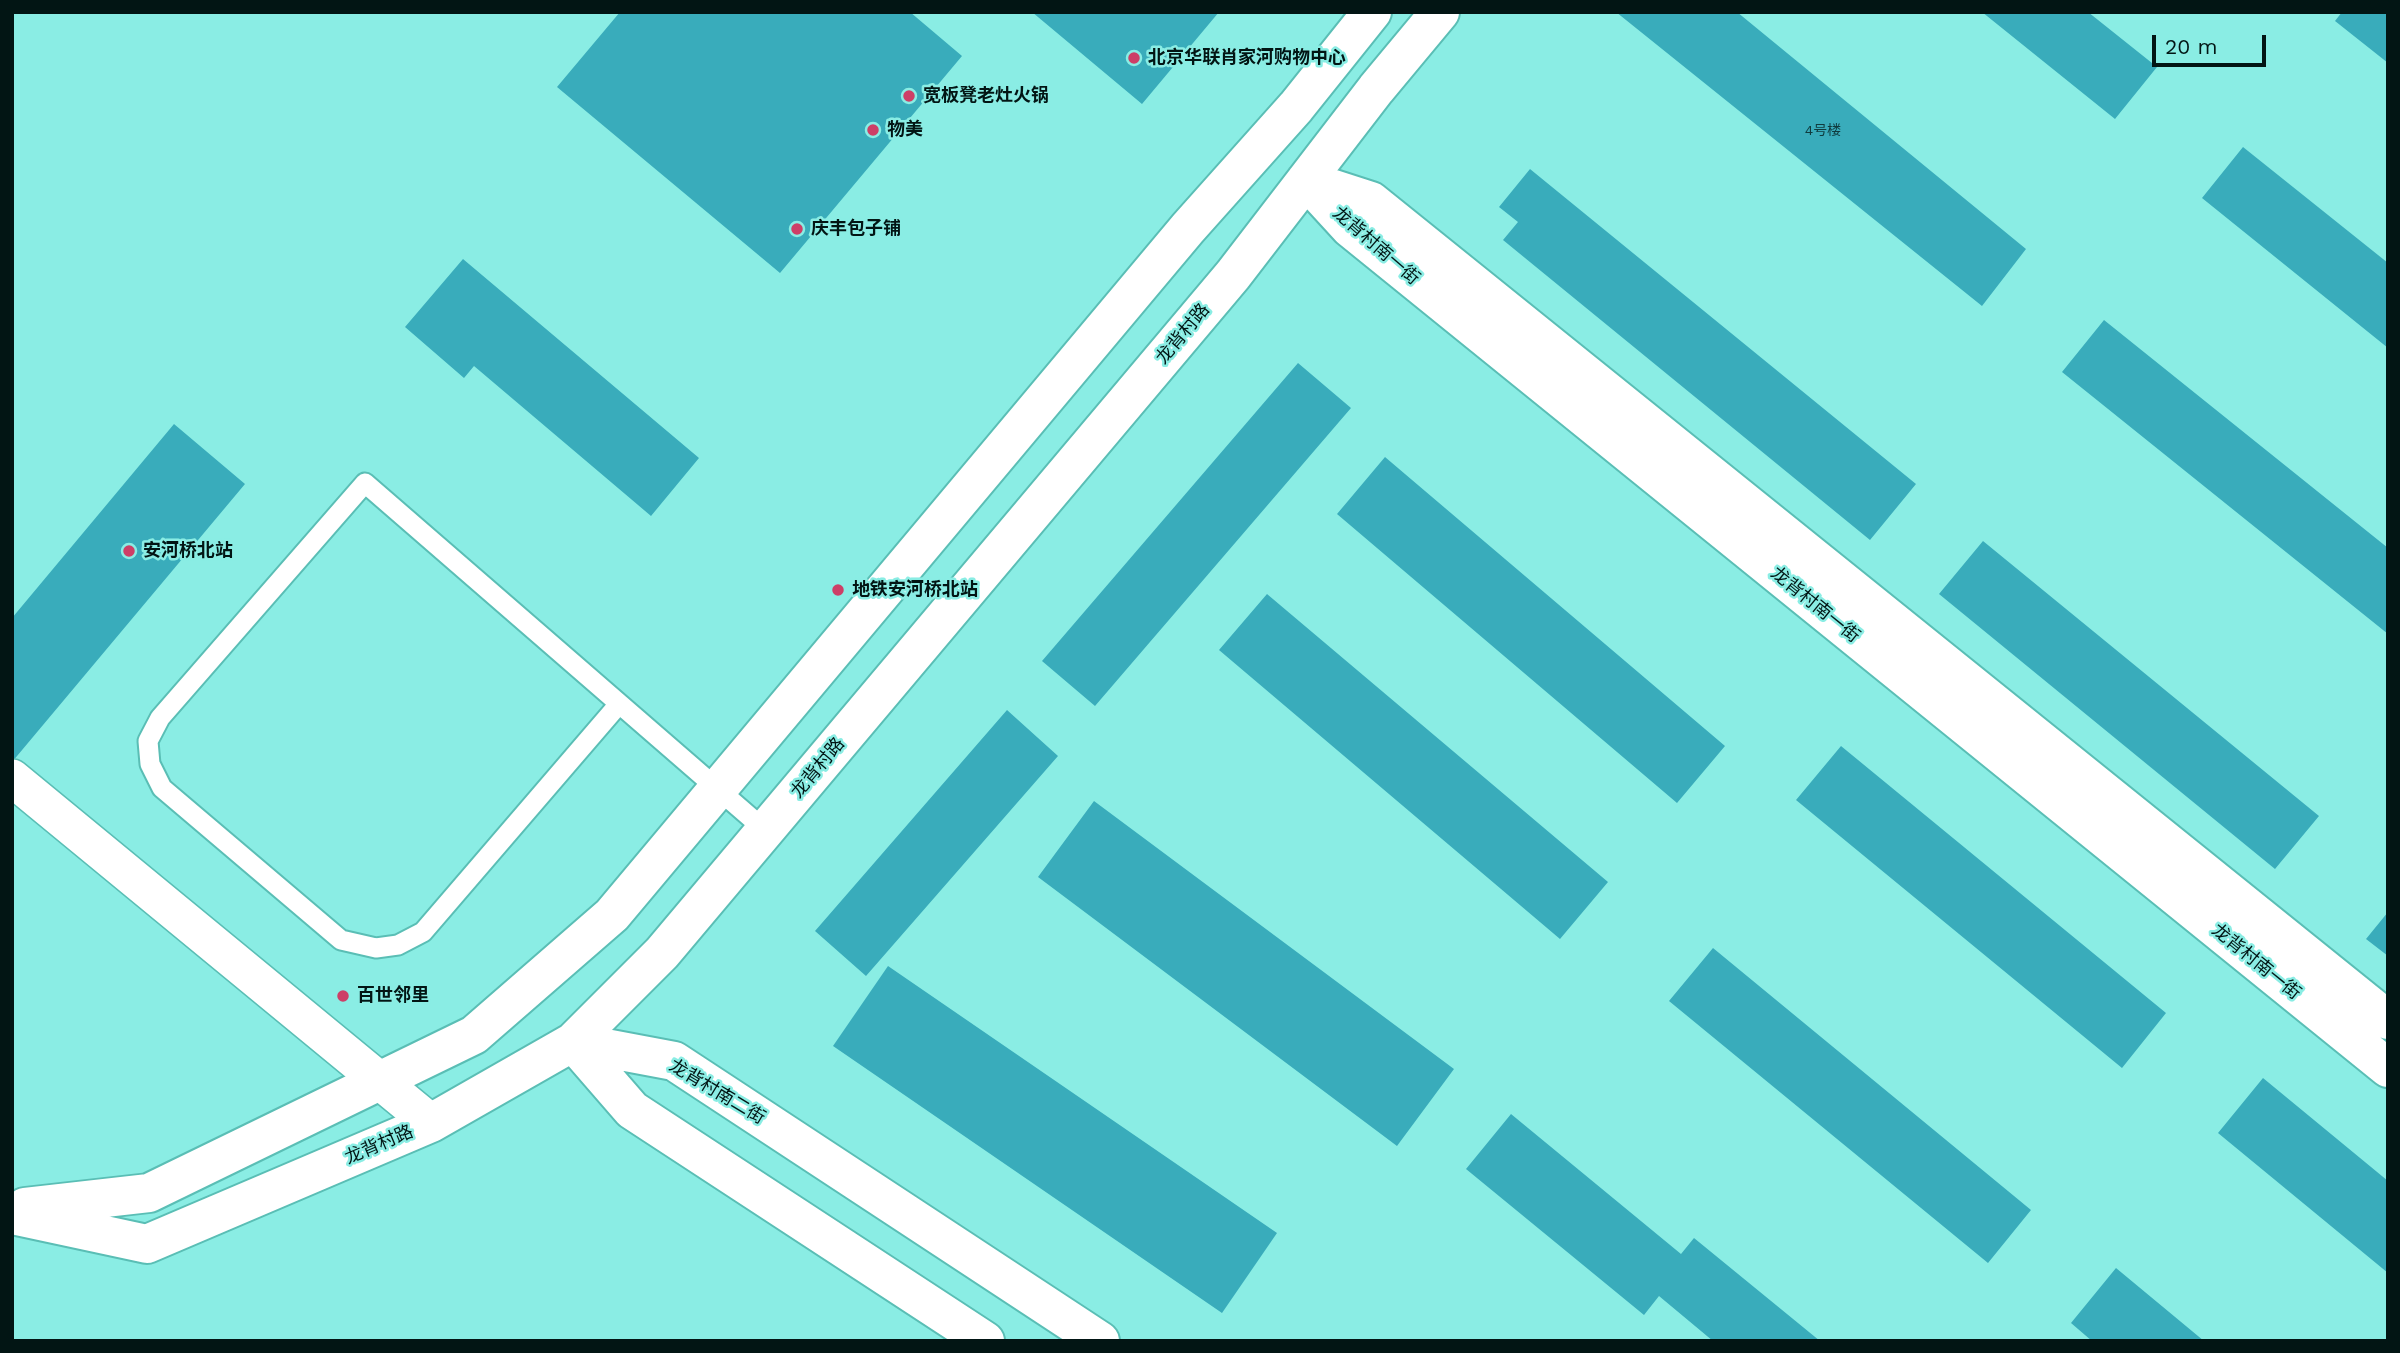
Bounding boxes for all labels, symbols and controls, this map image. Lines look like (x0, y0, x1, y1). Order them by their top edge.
scale bar (2155, 21, 2269, 65)
text: 20 m (2165, 34, 2217, 59)
place label: 北京华联肖家河购物中心 (1148, 47, 1346, 69)
marker: 北京华联肖家河购物中心 (1126, 50, 1142, 66)
place label: 宽板凳老灶火锅 (923, 85, 1049, 107)
marker: 宽板凳老灶火锅 (901, 88, 917, 104)
place label: 物美 (887, 119, 923, 141)
marker: 物美 (865, 122, 881, 138)
house number: 4号楼 (1805, 123, 1841, 139)
street label: 龙背村南一街 (1328, 202, 1424, 290)
place label: 庆丰包子铺 (811, 218, 901, 240)
marker: 庆丰包子铺 (789, 221, 805, 237)
street label: 龙背村路 (1152, 299, 1214, 369)
place label: 安河桥北站 (143, 540, 233, 562)
marker: 安河桥北站 (121, 543, 137, 559)
street label: 龙背村南一街 (1766, 563, 1864, 647)
place label: 地铁安河桥北站 (852, 579, 978, 601)
marker: 地铁安河桥北站 (830, 582, 846, 598)
street label: 龙背村路 (787, 733, 849, 803)
street label: 龙背村南一街 (2207, 920, 2305, 1004)
place label: 百世邻里 (357, 985, 429, 1007)
marker: 百世邻里 (335, 988, 351, 1004)
street label: 龙背村南二街 (665, 1055, 769, 1129)
street label: 龙背村路 (342, 1121, 416, 1169)

